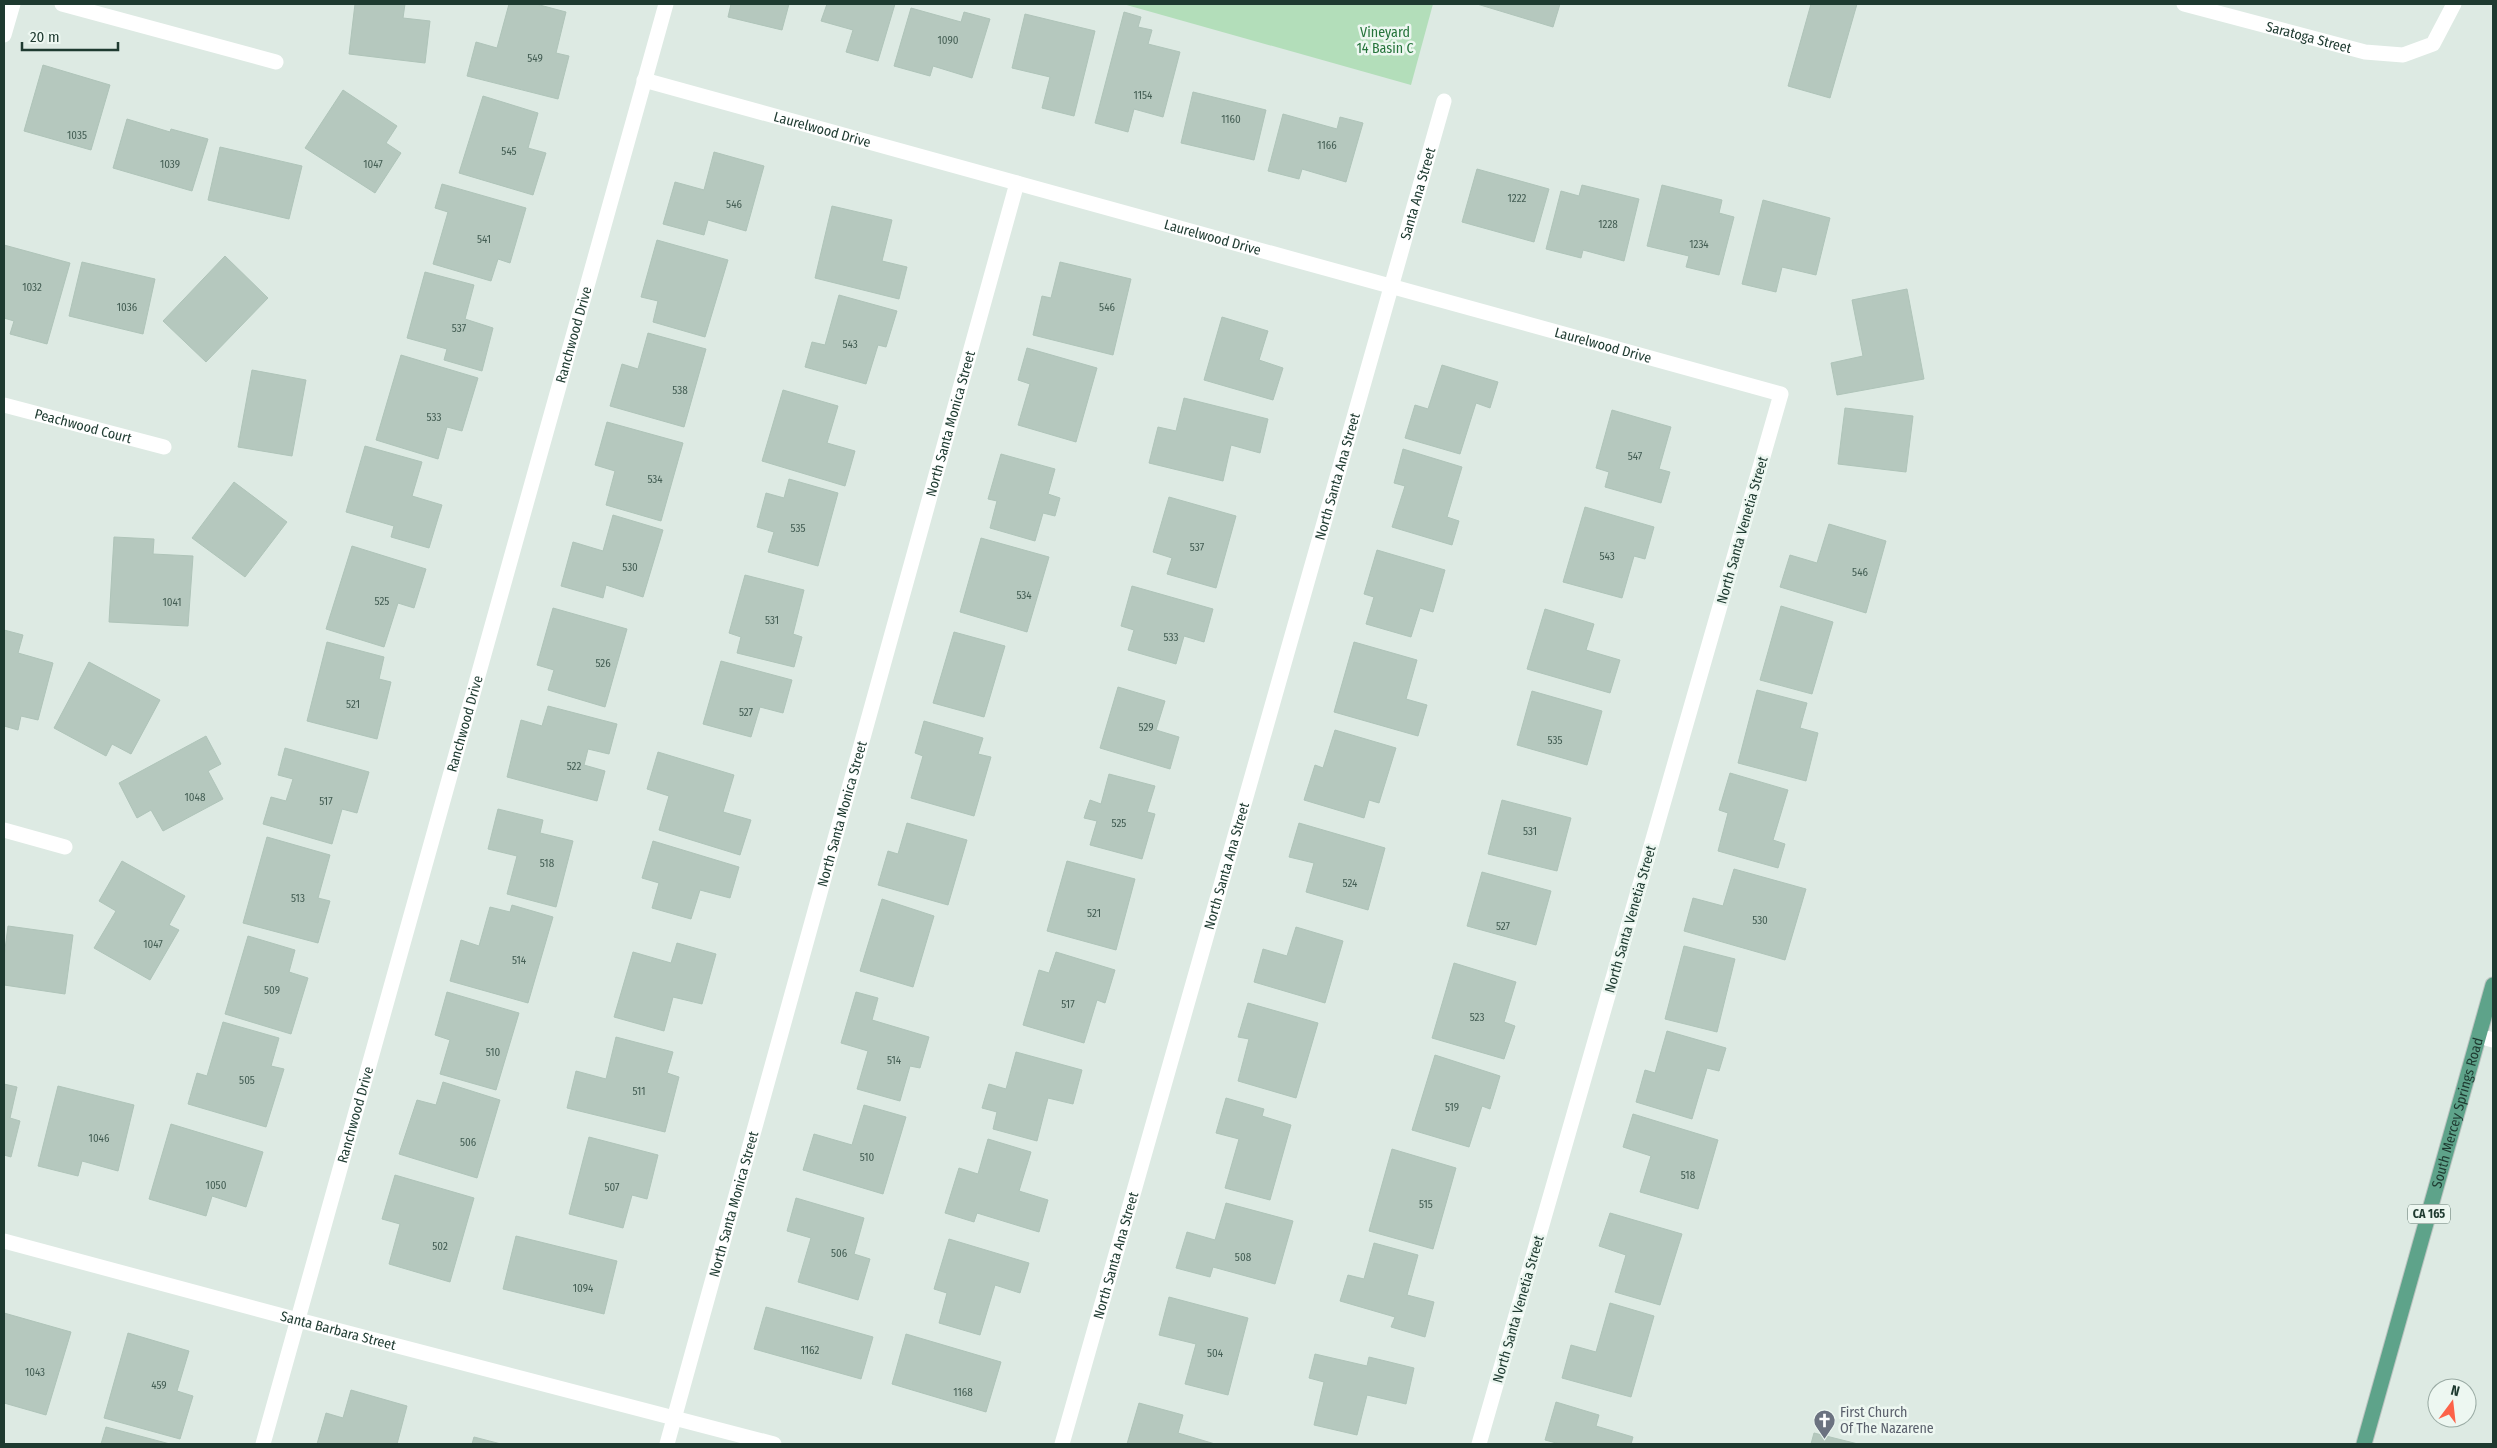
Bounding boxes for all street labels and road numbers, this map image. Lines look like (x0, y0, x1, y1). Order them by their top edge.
street label: Saratoga Street (2264, 18, 2354, 57)
street label: Laurelwood Drive (772, 108, 873, 151)
street label: Santa Ana Street (1397, 145, 1439, 242)
street label: Laurelwood Drive (1162, 216, 1263, 259)
street label: Ranchwood Drive (552, 284, 596, 385)
street label: Laurelwood Drive (1553, 324, 1653, 367)
street label: North Santa Monica Street (922, 348, 979, 499)
street label: Peachwood Court (33, 405, 134, 447)
street label: North Santa Ana Street (1312, 411, 1364, 542)
street label: North Santa Venetia Street (1713, 454, 1772, 606)
street label: Ranchwood Drive (443, 674, 487, 774)
street label: North Santa Monica Street (814, 739, 871, 889)
street label: North Santa Ana Street (1201, 800, 1253, 932)
street label: North Santa Venetia Street (1601, 843, 1660, 995)
street label: South Mercey Springs Road (2428, 1036, 2487, 1190)
street label: Ranchwood Drive (334, 1064, 377, 1165)
street label: North Santa Monica Street (706, 1129, 763, 1279)
street label: North Santa Ana Street (1090, 1190, 1142, 1321)
road number: CA 165 (2408, 1204, 2450, 1224)
street label: North Santa Venetia Street (1489, 1233, 1548, 1385)
street label: Santa Barbara Street (279, 1308, 398, 1354)

